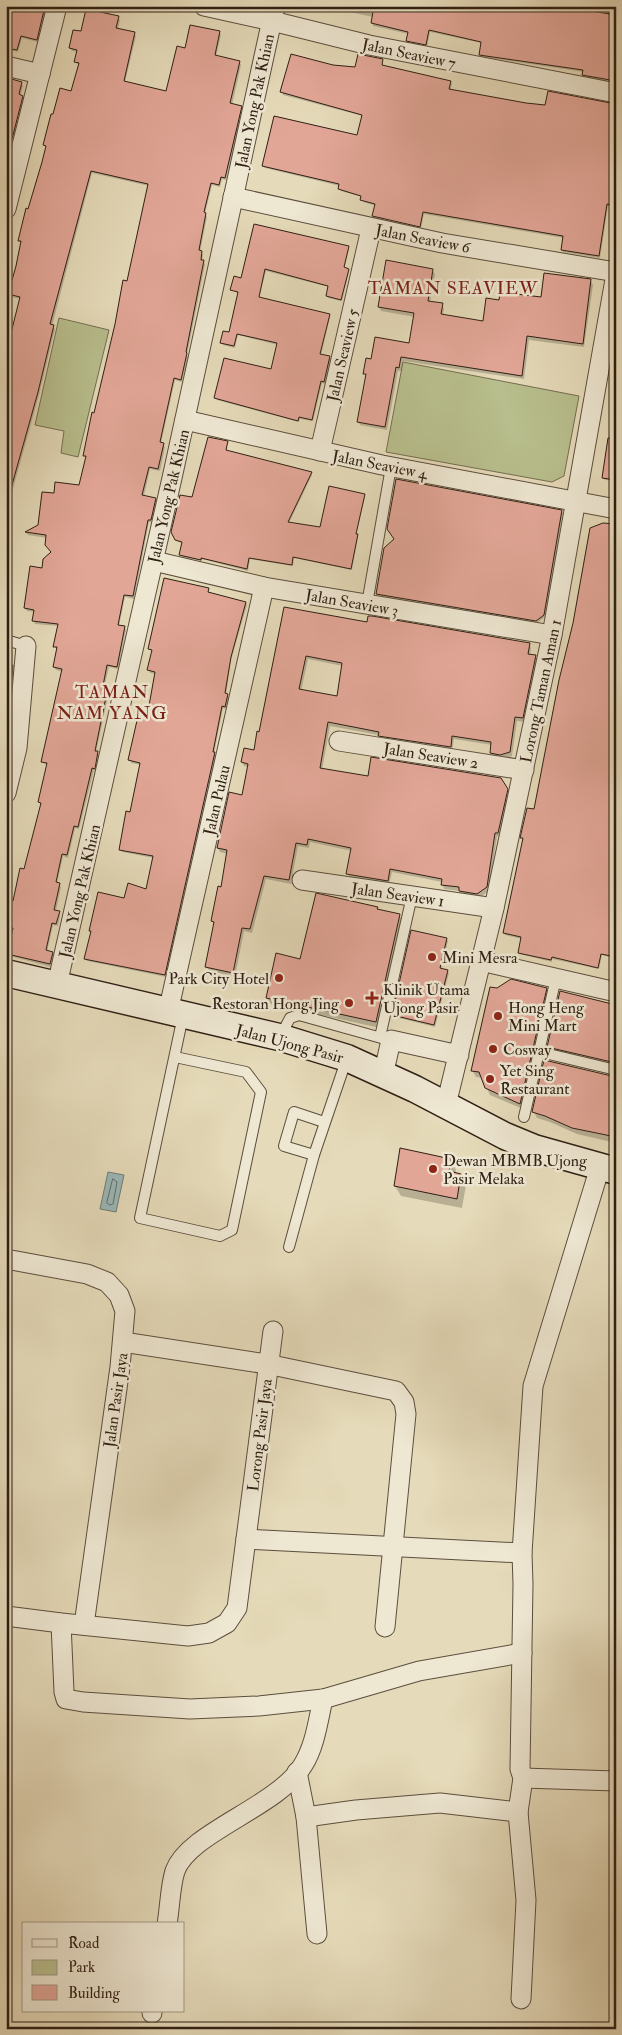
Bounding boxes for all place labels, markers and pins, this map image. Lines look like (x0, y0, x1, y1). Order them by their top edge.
place label: Mini Mesra (442, 948, 518, 968)
marker: Mini Mesra (426, 951, 438, 963)
place label: Park City Hotel (169, 969, 269, 989)
marker: Park City Hotel (273, 972, 285, 984)
place label: Klinik Utama Ujong Pasir (383, 980, 470, 1018)
marker: Klinik Utama Ujong Pasir (365, 991, 379, 1005)
place label: Restoran Hong Jing (212, 994, 340, 1015)
marker: Restoran Hong Jing (343, 997, 355, 1009)
place label: Hong Heng Mini Mart (508, 998, 585, 1036)
marker: Hong Heng Mini Mart (492, 1010, 504, 1022)
place label: Cosway (503, 1040, 552, 1060)
marker: Cosway (487, 1043, 499, 1055)
place label: Yet Sing Restaurant (500, 1061, 569, 1099)
marker: Yet Sing Restaurant (484, 1073, 496, 1085)
place label: Dewan MBMB Ujong Pasir Melaka (443, 1151, 588, 1189)
marker: Dewan MBMB Ujong Pasir Melaka (427, 1163, 439, 1175)

